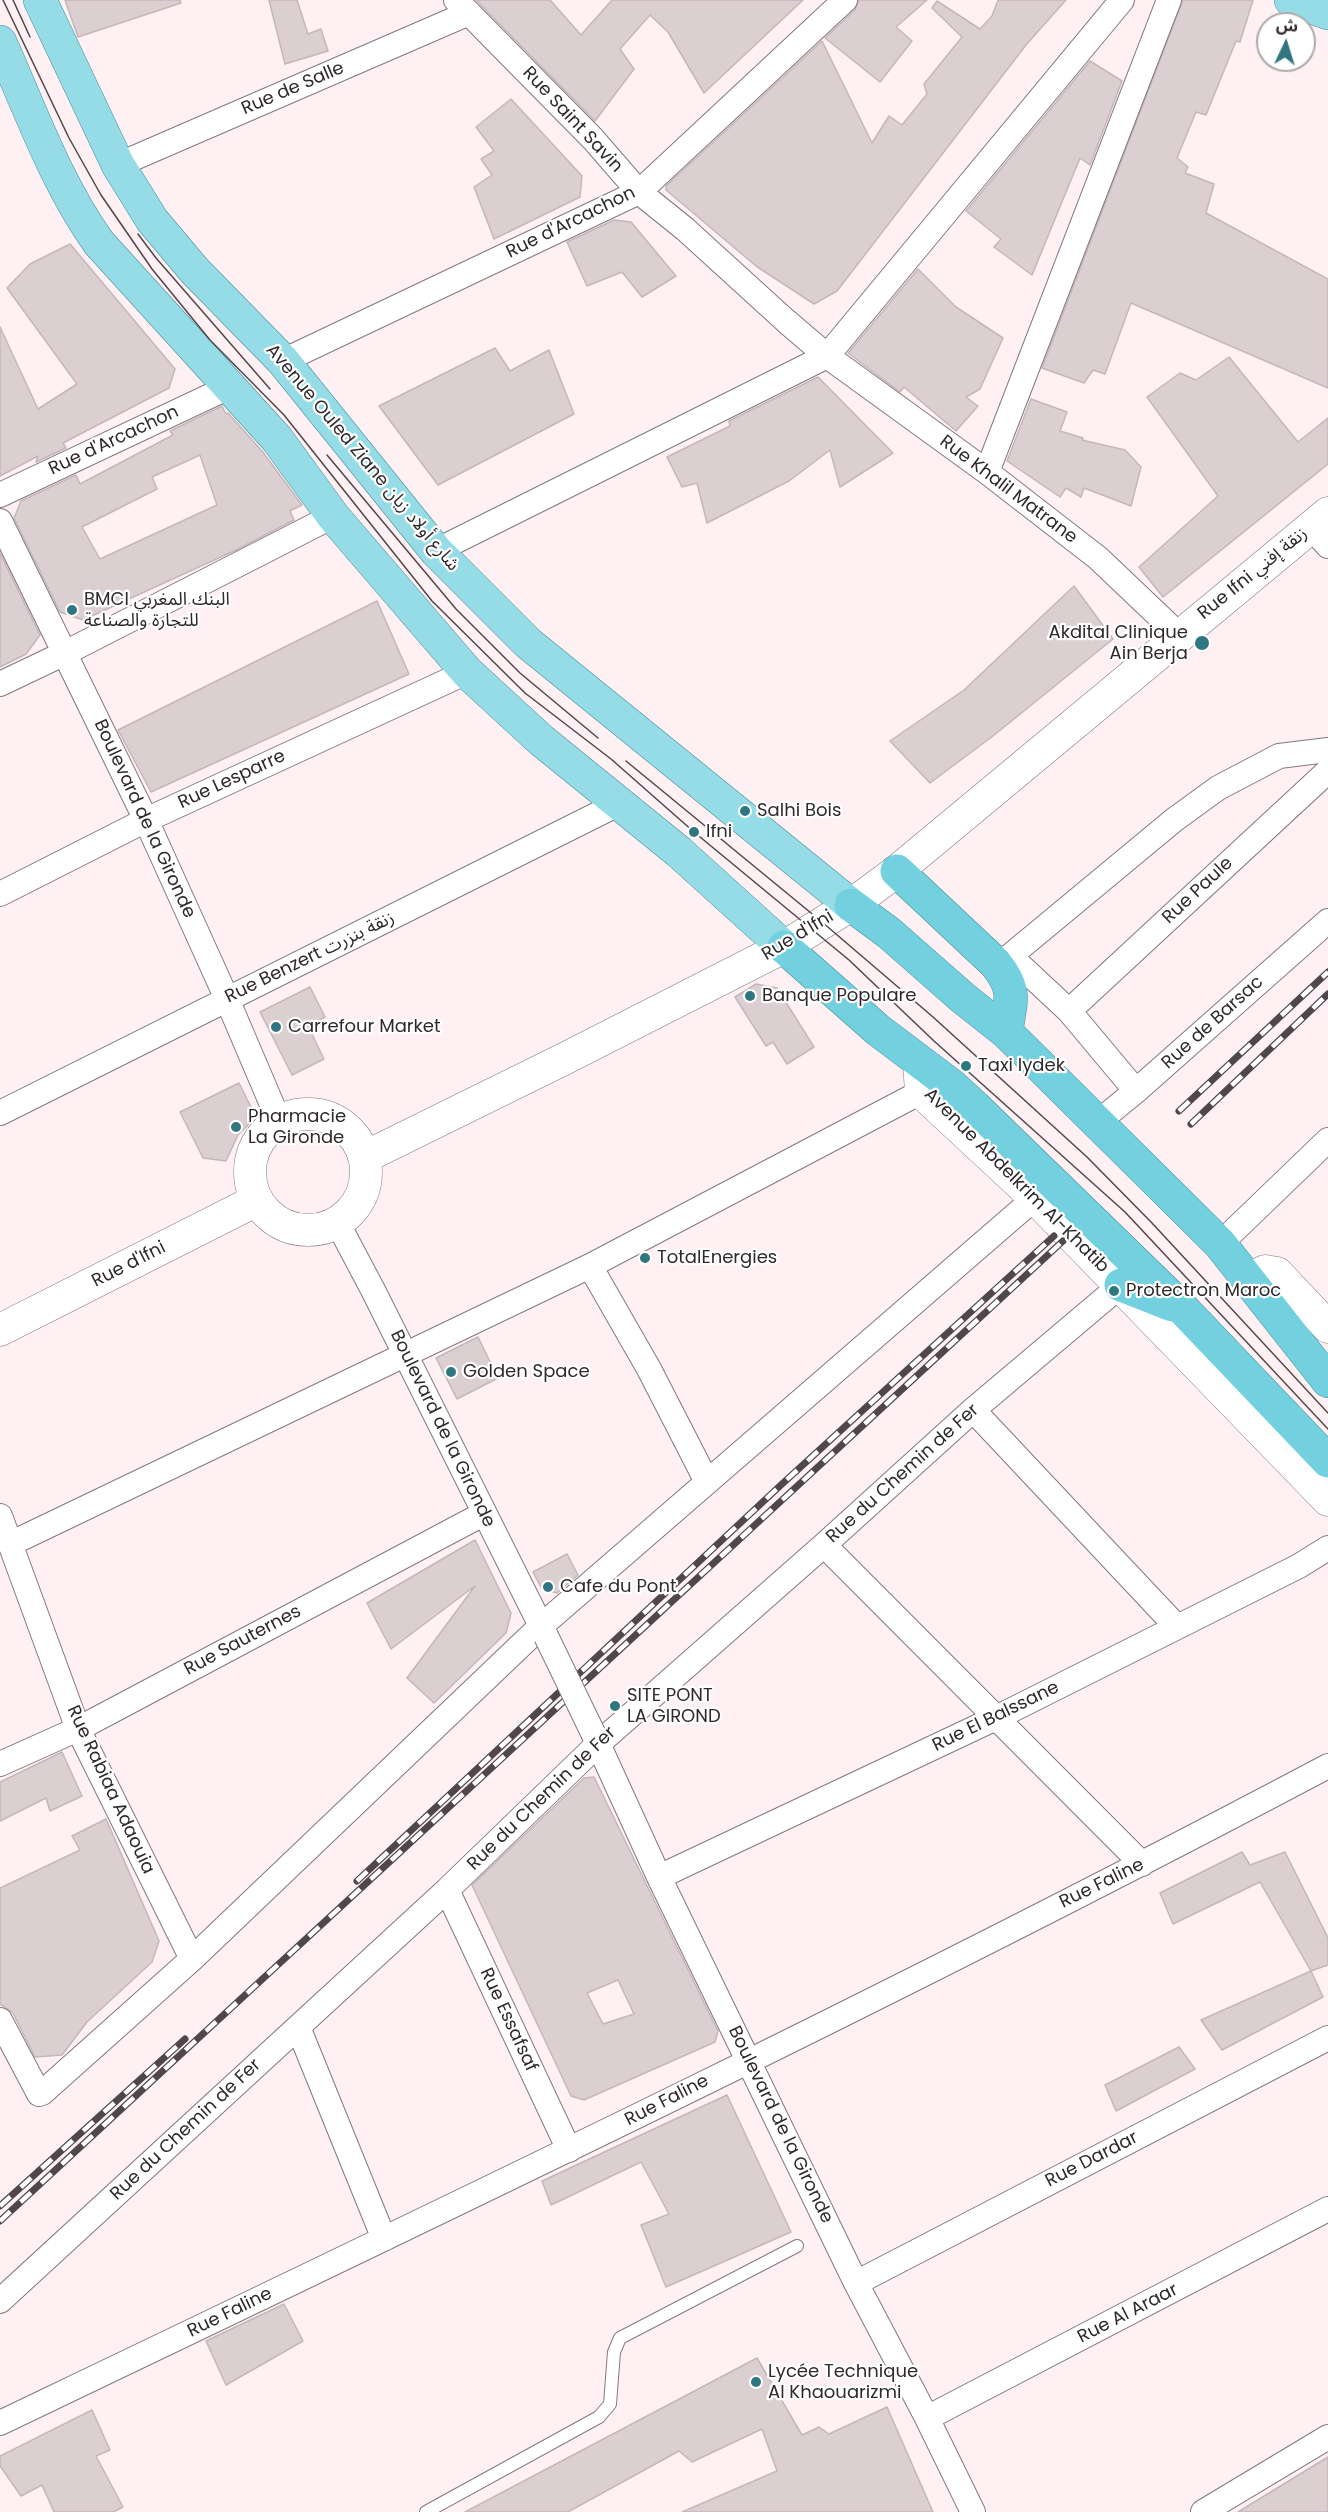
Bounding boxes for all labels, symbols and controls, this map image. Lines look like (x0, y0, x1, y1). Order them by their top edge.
north arrow (1256, 12, 1316, 72)
text: ش (1275, 13, 1299, 38)
street label: Rue de Salle (238, 58, 348, 120)
street label: Rue Saint Savin (517, 62, 627, 178)
street label: Rue d'Arcachon (503, 182, 639, 264)
street label: Avenue Ouled Ziane شارع أولاد زيان (261, 340, 463, 576)
street label: Rue d'Arcachon (46, 401, 182, 481)
street label: Rue Khalil Matrane (935, 431, 1081, 549)
street label: Rue Ifni زنقة إفني (1194, 523, 1312, 625)
place label: BMCI البنك المغربي للتجارة والصناعة (84, 589, 230, 632)
marker: BMCI البنك المغربي للتجارة والصناعة (65, 603, 79, 617)
place label: Akdital Clinique Ain Berja (1049, 622, 1188, 664)
marker: Akdital Clinique Ain Berja (1193, 634, 1211, 652)
street label: Boulevard de la Gironde (88, 716, 200, 922)
street label: Rue Lesparre (175, 746, 289, 814)
place label: Salhi Bois (757, 800, 841, 822)
marker: Salhi Bois (738, 804, 752, 818)
place label: Ifni (706, 821, 732, 843)
marker: Ifni (687, 825, 701, 839)
street label: Rue Paule (1158, 853, 1238, 929)
street label: Rue d'Ifni (758, 906, 838, 966)
street label: Rue Benzert زنقة بنزرت (222, 908, 398, 1008)
street label: Rue de Barsac (1158, 972, 1268, 1074)
place label: Banque Populare (762, 985, 916, 1007)
marker: Banque Populare (743, 989, 757, 1003)
place label: Carrefour Market (288, 1016, 440, 1038)
marker: Carrefour Market (269, 1020, 283, 1034)
place label: Taxi lydek (978, 1055, 1065, 1077)
marker: Taxi lydek (959, 1059, 973, 1073)
street label: Avenue Abdelkrim Al-Khatib (919, 1084, 1113, 1278)
place label: Pharmacie La Gironde (248, 1106, 346, 1148)
marker: Pharmacie La Gironde (229, 1120, 243, 1134)
street label: Rue d'Ifni (89, 1237, 169, 1293)
place label: TotalEnergies (657, 1247, 777, 1269)
marker: TotalEnergies (638, 1251, 652, 1265)
place label: Protectron Maroc (1126, 1280, 1281, 1302)
marker: Protectron Maroc (1107, 1284, 1121, 1298)
street label: Boulevard de la Gironde (385, 1327, 499, 1531)
place label: Golden Space (463, 1361, 590, 1383)
marker: Golden Space (444, 1365, 458, 1379)
street label: Rue du Chemin de Fer (822, 1400, 984, 1548)
place label: Cafe du Pont (560, 1576, 676, 1598)
marker: Cafe du Pont (541, 1580, 555, 1594)
street label: Rue Sauternes (181, 1601, 305, 1681)
street label: Rue El Balssane (929, 1677, 1063, 1757)
place label: SITE PONT LA GIROND (627, 1685, 721, 1728)
marker: SITE PONT LA GIROND (608, 1699, 622, 1713)
street label: Rue Rabiaa Adaouia (61, 1702, 159, 1878)
street label: Rue du Chemin de Fer (463, 1723, 621, 1875)
street label: Rue Faline (1056, 1854, 1148, 1914)
street label: Rue Essafsaf (475, 1965, 541, 2075)
street label: Boulevard de la Gironde (723, 2023, 837, 2227)
street label: Rue du Chemin de Fer (106, 2055, 266, 2205)
street label: Rue Faline (621, 2071, 713, 2131)
street label: Rue Dardar (1042, 2127, 1142, 2193)
street label: Rue Al Araar (1074, 2279, 1182, 2349)
street label: Rue Faline (184, 2283, 276, 2343)
place label: Lycée Technique Al Khaouarizmi (768, 2361, 918, 2404)
marker: Lycée Technique Al Khaouarizmi (749, 2375, 763, 2389)

